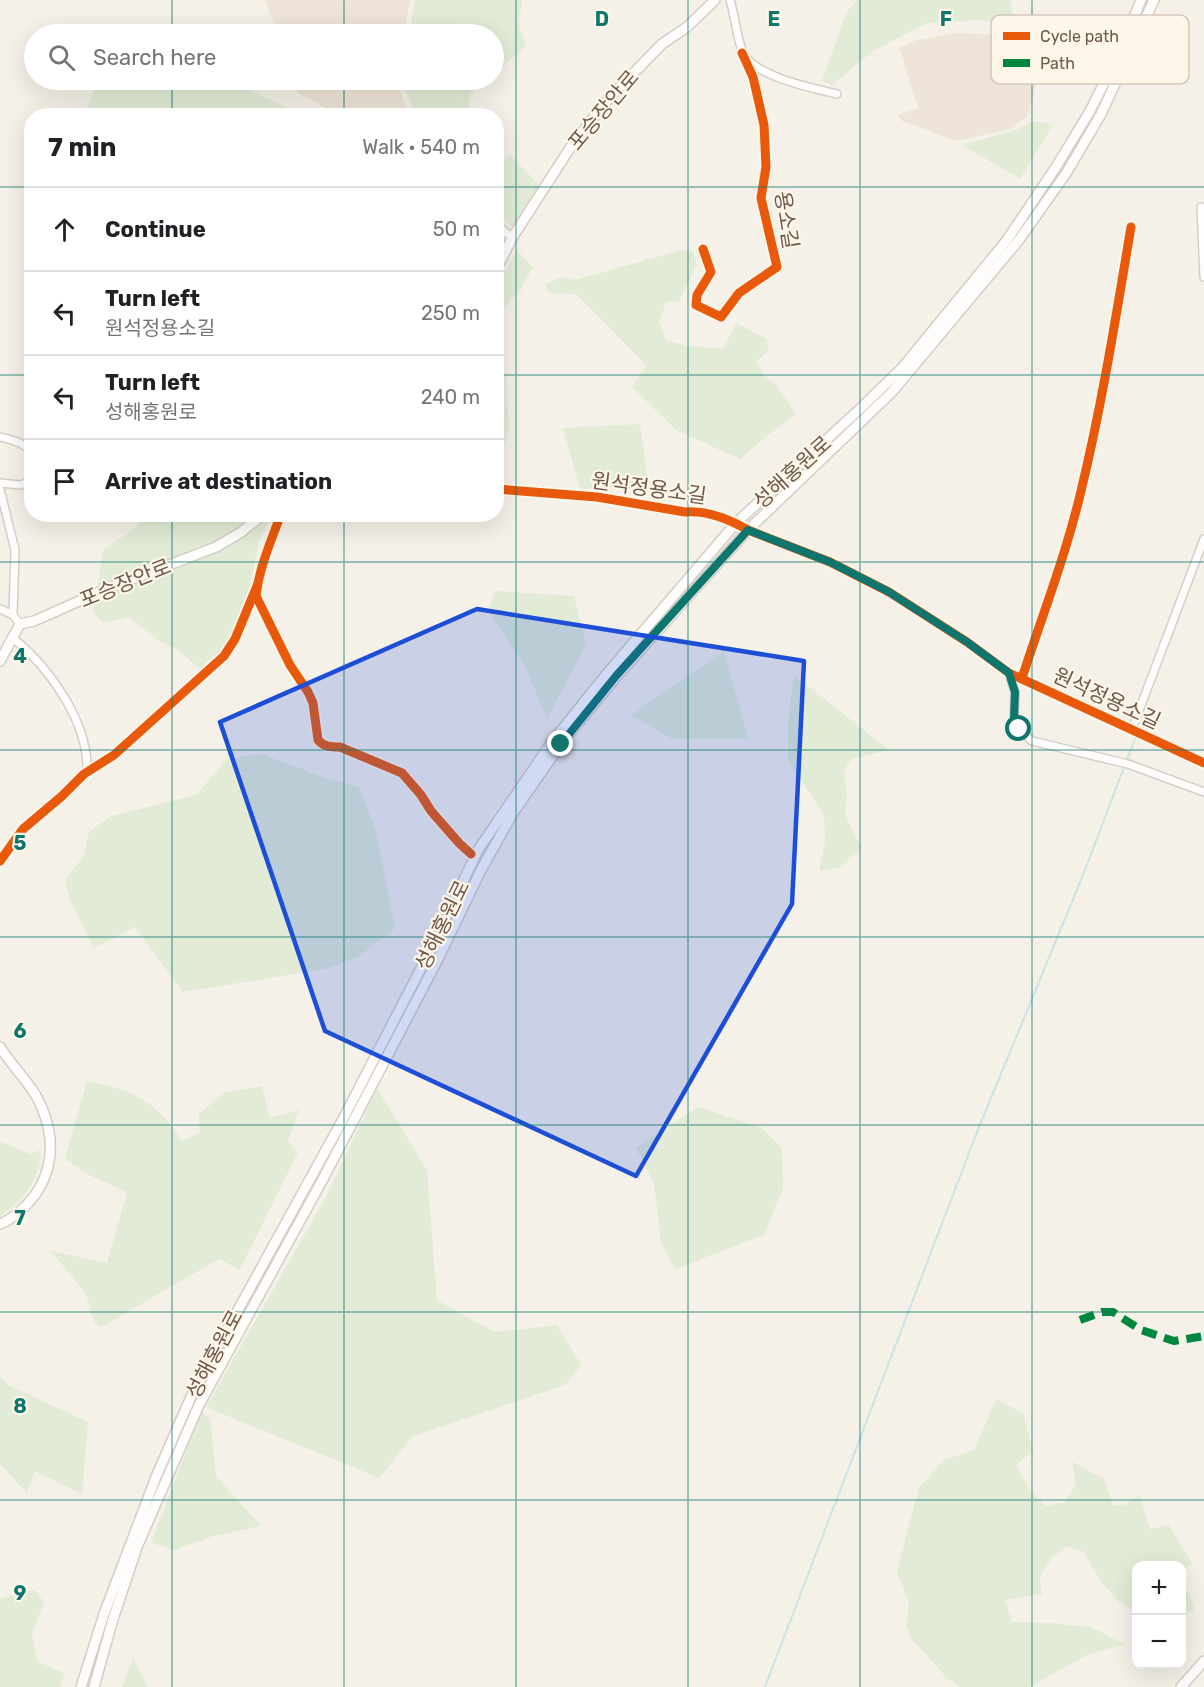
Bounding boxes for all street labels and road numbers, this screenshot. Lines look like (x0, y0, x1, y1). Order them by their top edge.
street label: 포승장안로 (562, 65, 644, 155)
street label: 용소길 (770, 189, 804, 251)
street label: 성해홍원로 (748, 430, 836, 514)
street label: 원석정용소길 (590, 468, 708, 508)
street label: 포승장안로 (76, 553, 174, 613)
street label: 원석정용소길 (1049, 662, 1165, 734)
street label: 성해홍원로 (410, 876, 474, 974)
street label: 성해홍원로 (180, 1305, 248, 1403)

